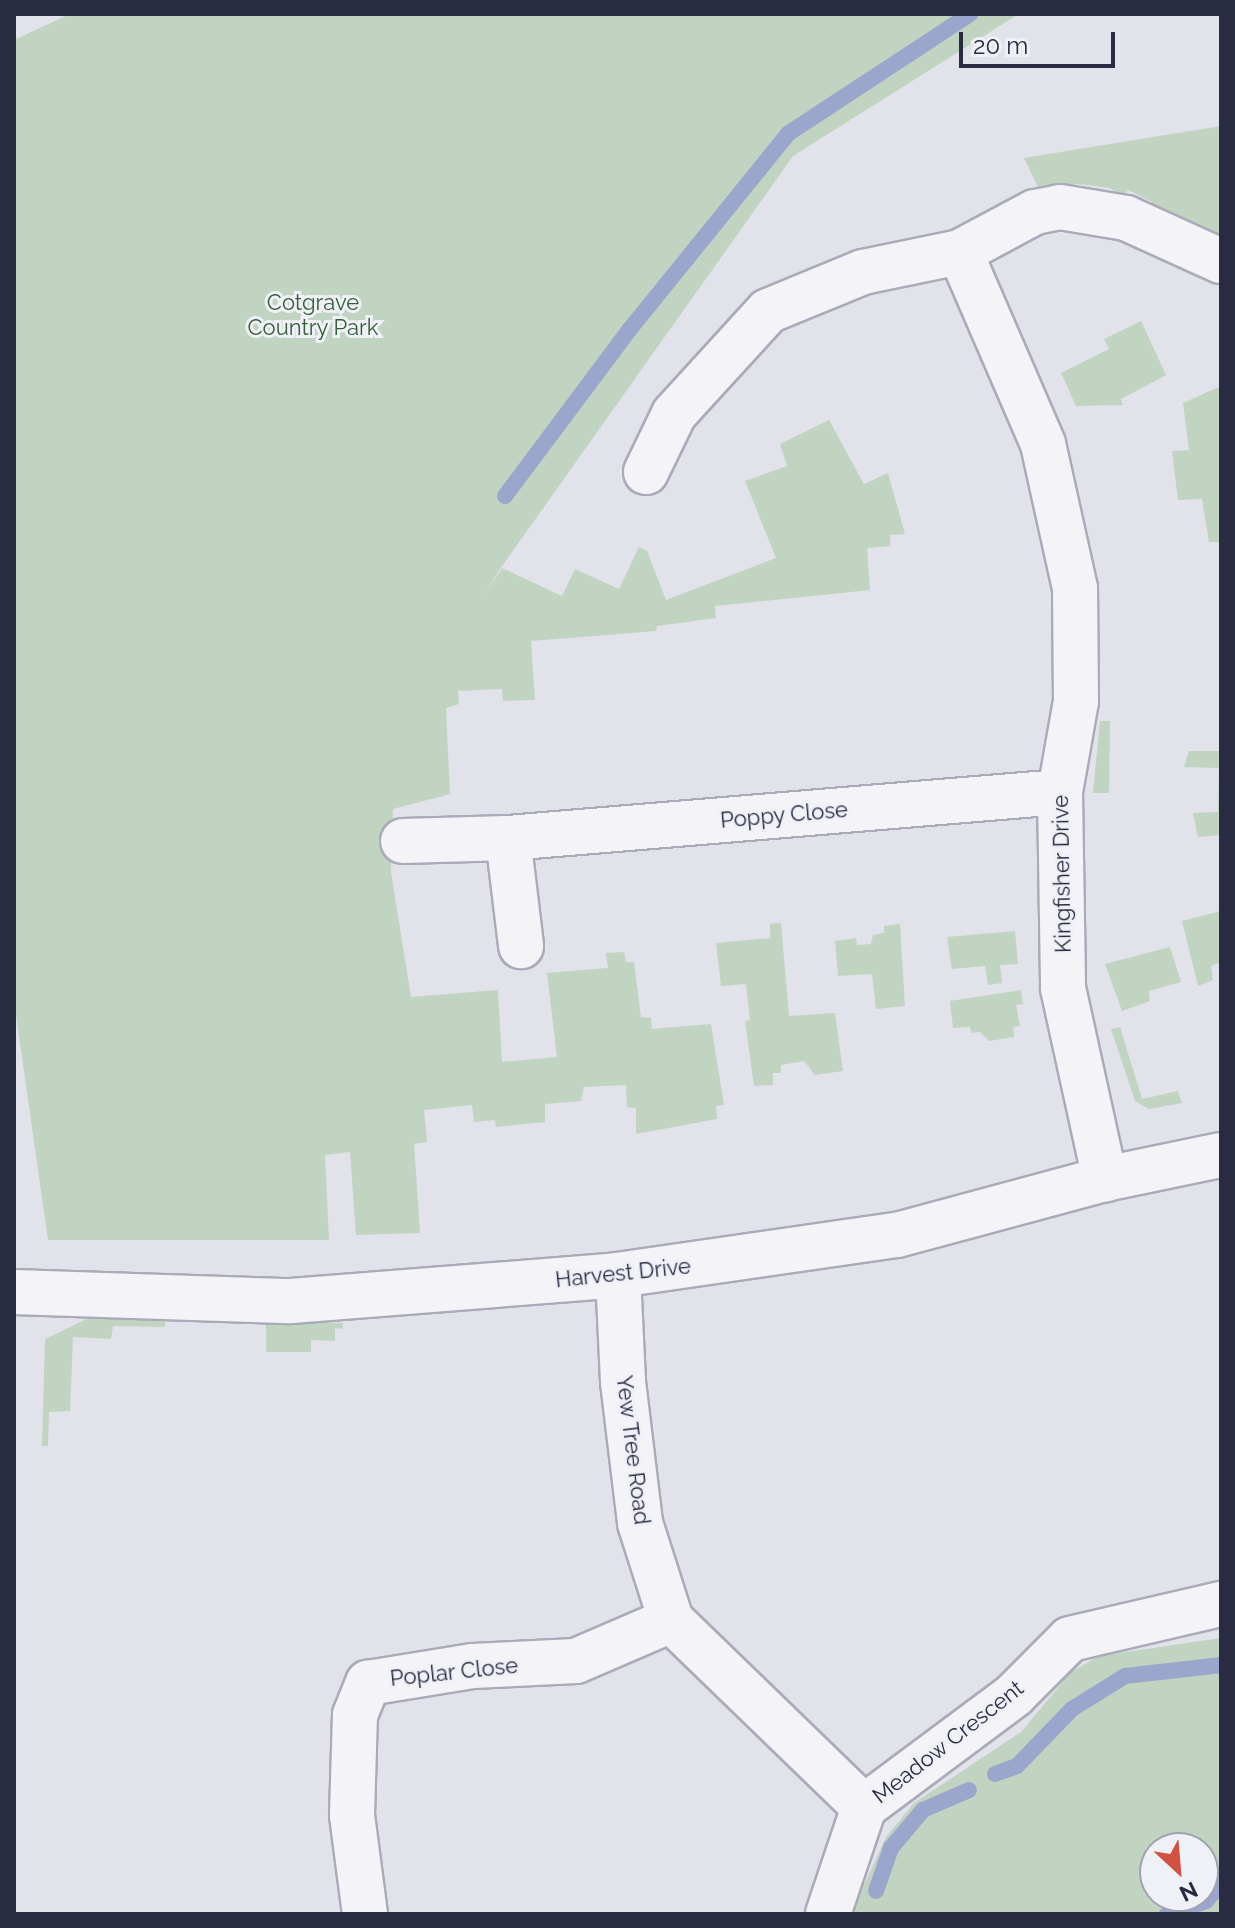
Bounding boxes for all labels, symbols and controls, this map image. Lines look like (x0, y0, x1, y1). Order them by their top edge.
scale bar (963, 16, 1119, 66)
text: 20 m (973, 31, 1028, 60)
park label: Cotgrave Country Park (247, 289, 379, 340)
street label: Kingfisher Drive (1047, 794, 1077, 954)
street label: Poppy Close (719, 796, 849, 834)
street label: Harvest Drive (554, 1253, 692, 1293)
street label: Yew Tree Road (611, 1373, 655, 1527)
street label: Poplar Close (388, 1652, 520, 1692)
street label: Meadow Crescent (867, 1675, 1029, 1809)
north arrow (1139, 1832, 1219, 1912)
text: N (1175, 1876, 1202, 1907)

